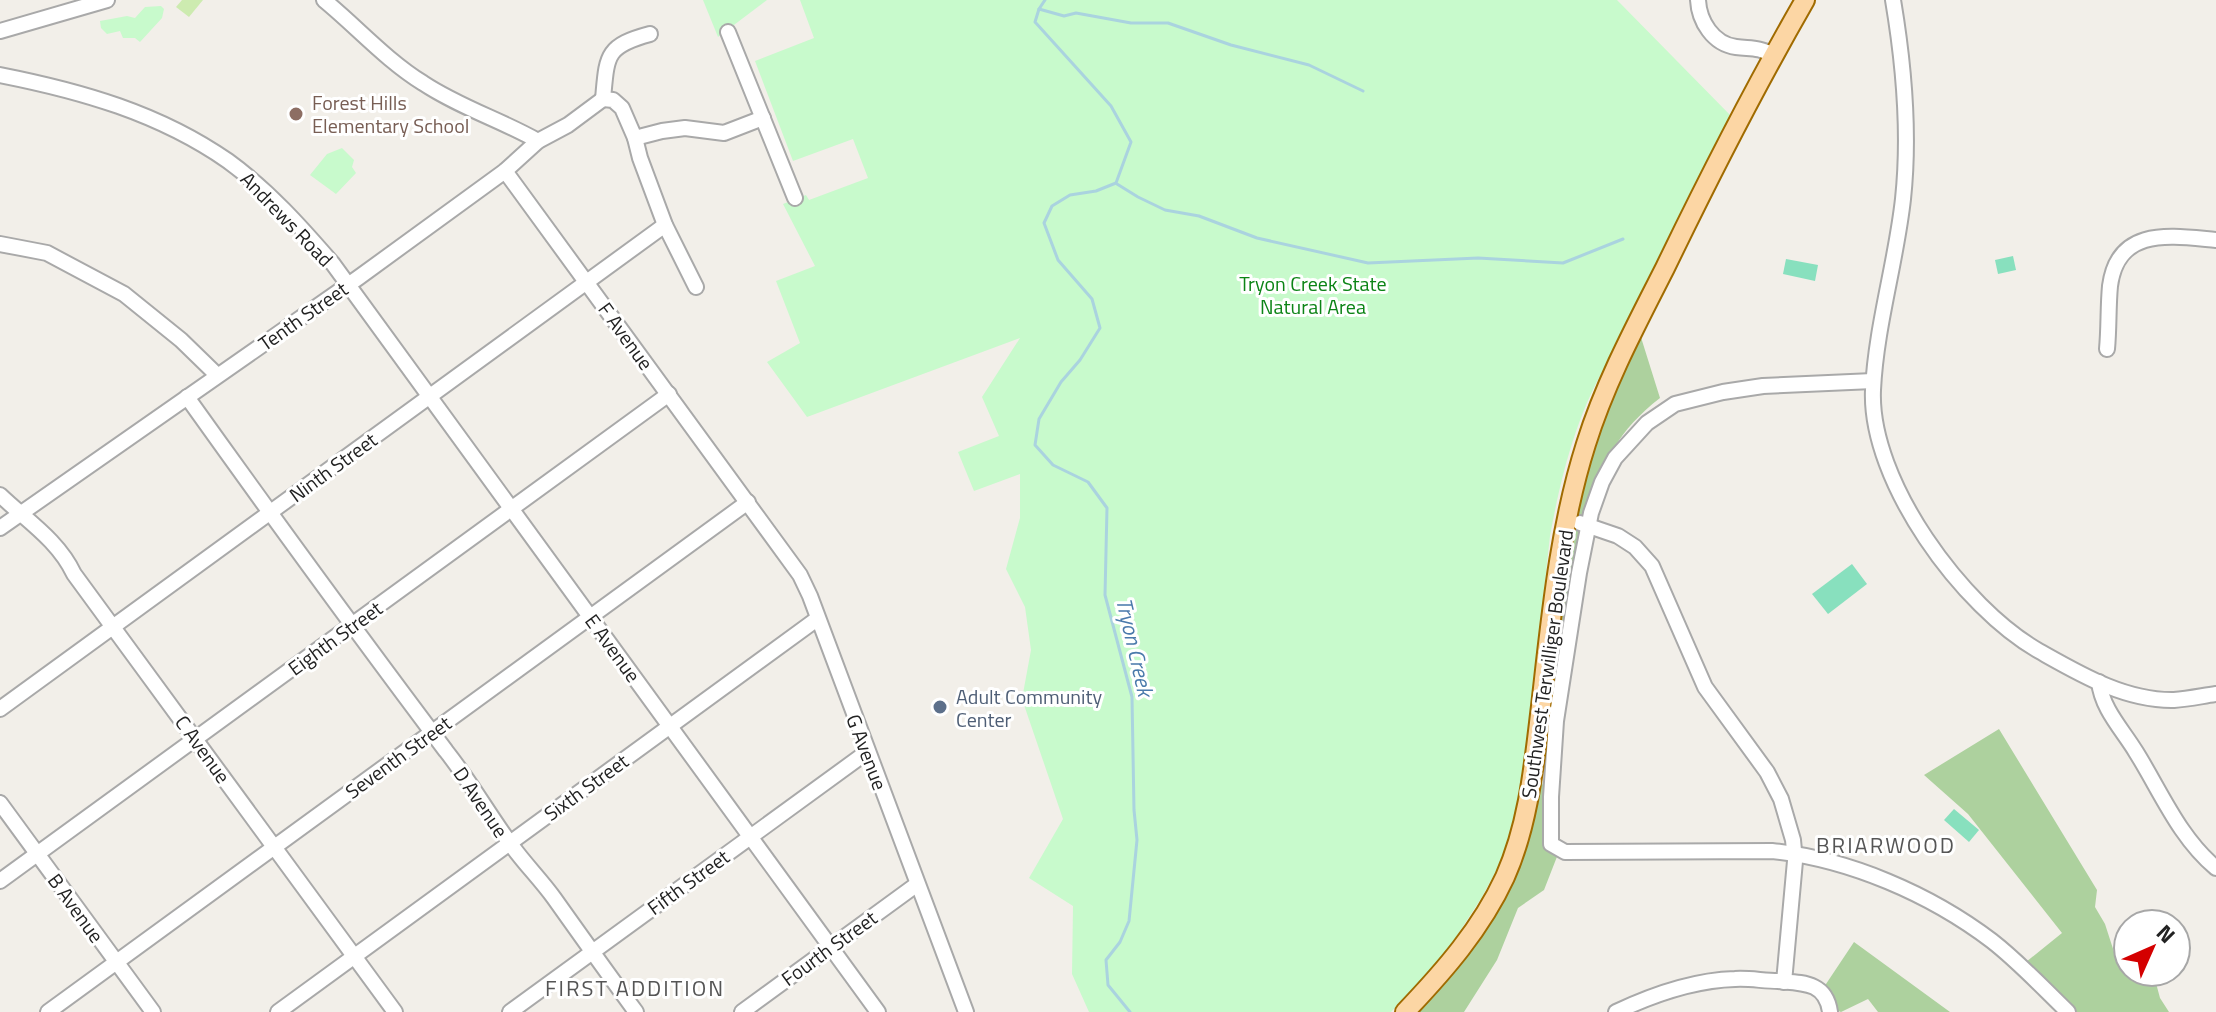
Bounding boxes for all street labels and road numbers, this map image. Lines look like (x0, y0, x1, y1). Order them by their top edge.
street label: Andrews Road (233, 164, 341, 274)
street label: Tenth Street (252, 274, 354, 358)
street label: F Avenue (591, 296, 661, 376)
street label: Ninth Street (283, 424, 383, 510)
street label: Southwest Terwilliger Boulevard (1513, 528, 1581, 800)
street label: Eighth Street (281, 593, 389, 683)
street label: E Avenue (578, 607, 648, 689)
street label: C Avenue (168, 708, 238, 790)
street label: Seventh Street (338, 708, 458, 806)
street label: G Avenue (838, 709, 896, 795)
street label: Sixth Street (537, 746, 635, 828)
street label: D Avenue (446, 760, 516, 844)
street label: Fifth Street (640, 841, 736, 923)
street label: B Avenue (40, 867, 112, 949)
street label: Fourth Street (775, 903, 883, 993)

